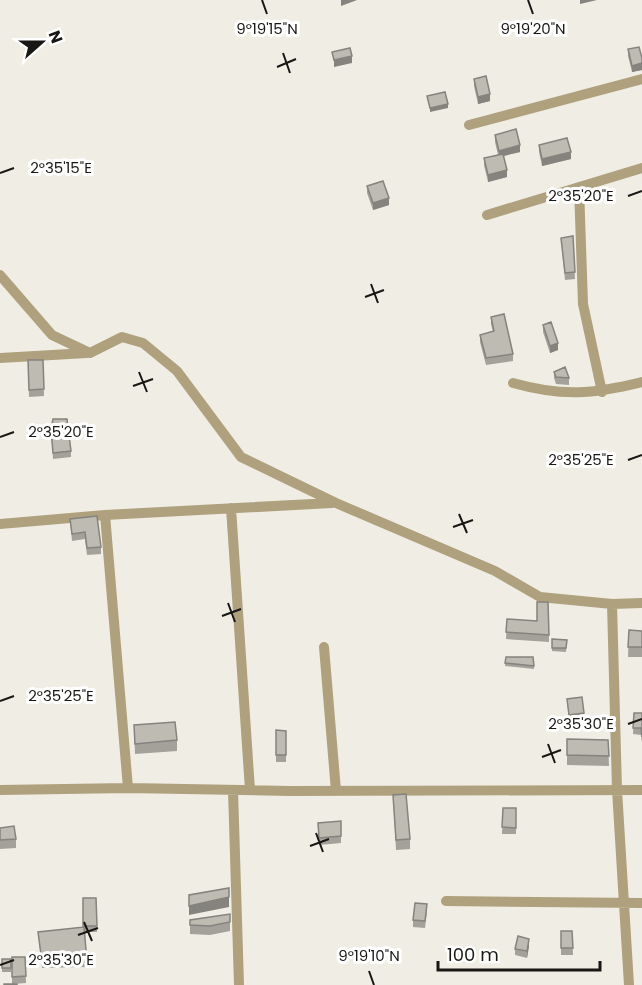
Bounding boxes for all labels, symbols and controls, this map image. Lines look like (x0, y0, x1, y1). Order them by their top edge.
north arrow (12, 12, 72, 72)
text: 9°19'15"N (236, 18, 298, 39)
text: 9°19'20"N (500, 18, 566, 39)
text: N (43, 27, 68, 47)
text: 2°35'15"E (30, 157, 92, 178)
text: 2°35'20"E (548, 185, 614, 206)
text: 2°35'20"E (28, 421, 94, 442)
text: 2°35'25"E (548, 449, 614, 470)
text: 2°35'25"E (28, 685, 94, 706)
text: 2°35'30"E (548, 713, 614, 734)
scale bar (438, 934, 600, 972)
text: 100 m (447, 942, 499, 967)
text: 9°19'10"N (338, 945, 400, 966)
text: 2°35'30"E (28, 949, 94, 970)

